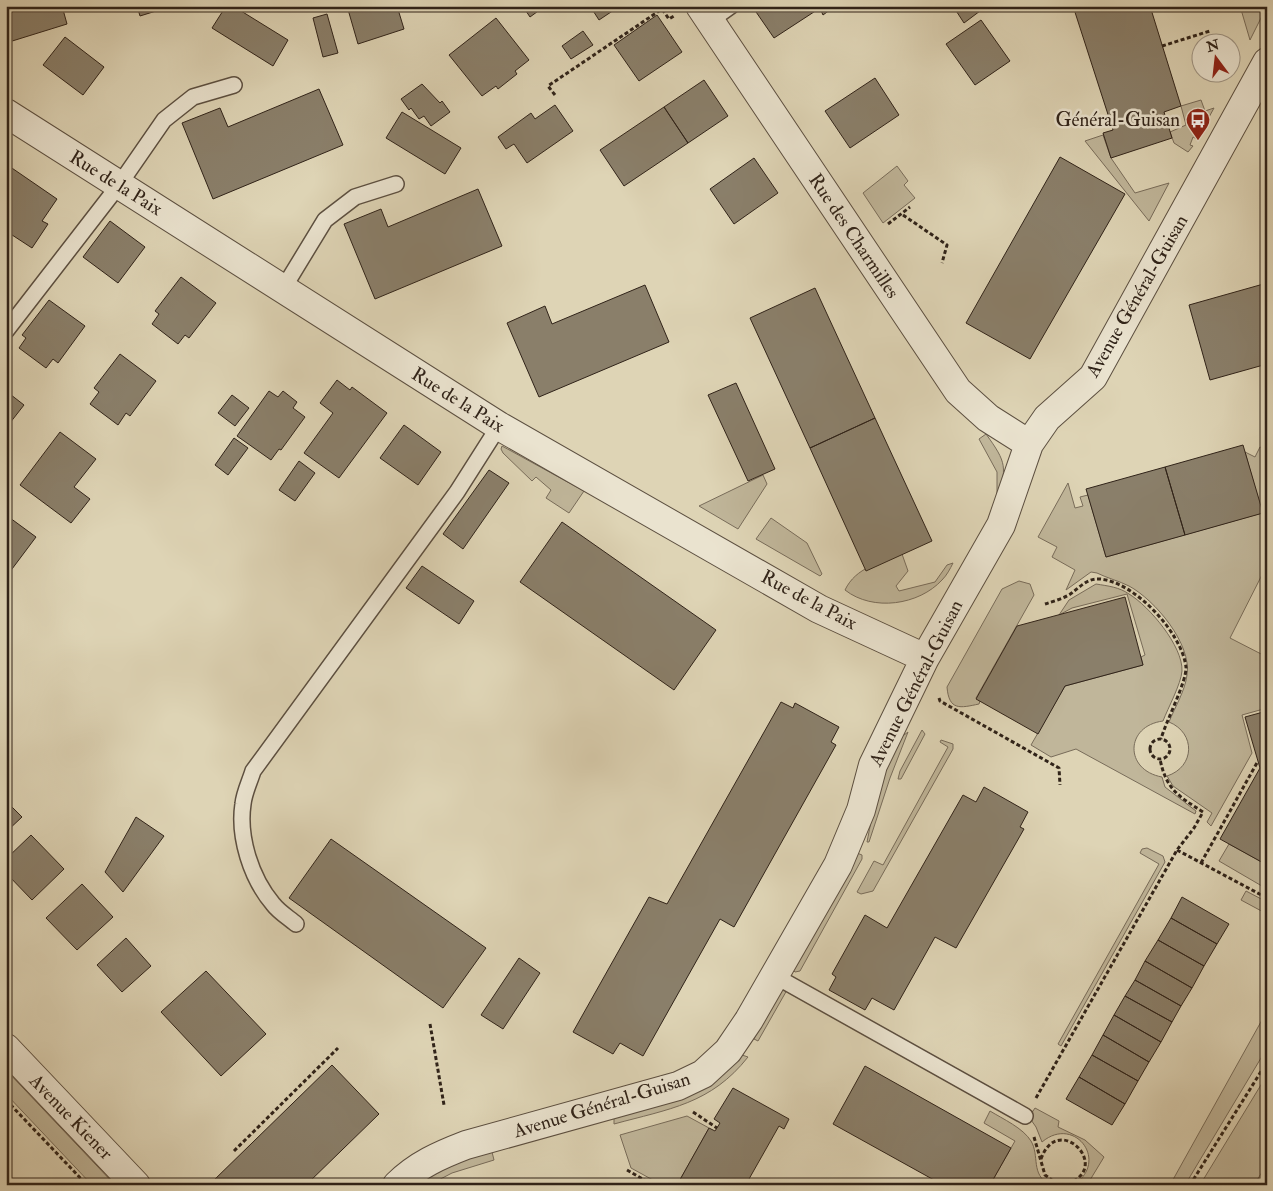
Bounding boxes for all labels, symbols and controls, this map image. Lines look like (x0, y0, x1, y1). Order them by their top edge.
north arrow (1190, 32, 1240, 82)
text: N (1204, 36, 1221, 56)
bus stop icon: Général-Guisan (1185, 107, 1211, 141)
place label: Général-Guisan (1056, 108, 1180, 132)
street label: Rue de la Paix (65, 145, 167, 221)
street label: Rue des Charmilles (803, 169, 905, 303)
street label: Avenue Général-Guisan (1080, 210, 1193, 382)
street label: Rue de la Paix (407, 362, 509, 438)
street label: Rue de la Paix (757, 565, 862, 636)
street label: Avenue Général-Guisan (863, 596, 968, 771)
street label: Avenue Général-Guisan (510, 1067, 693, 1144)
street label: Avenue Kiener (23, 1068, 118, 1165)

